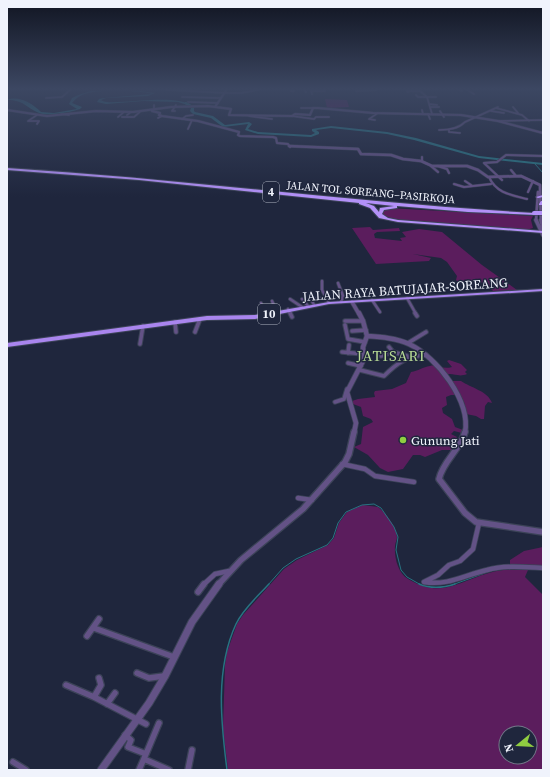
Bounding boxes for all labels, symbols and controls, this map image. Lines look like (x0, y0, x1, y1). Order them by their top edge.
street label: JALAN TOL SOREANG–PASIRKOJA (285, 178, 457, 207)
road number: 4 (263, 182, 279, 202)
street label: JALAN RAYA BATUJAJAR-SOREANG (301, 274, 508, 305)
road number: 10 (258, 304, 280, 324)
district label: JATISARI (355, 345, 426, 366)
place label: Gunung Jati (411, 432, 480, 449)
marker: Gunung Jati (398, 435, 408, 445)
north arrow (498, 725, 538, 765)
text: N (501, 742, 517, 754)

